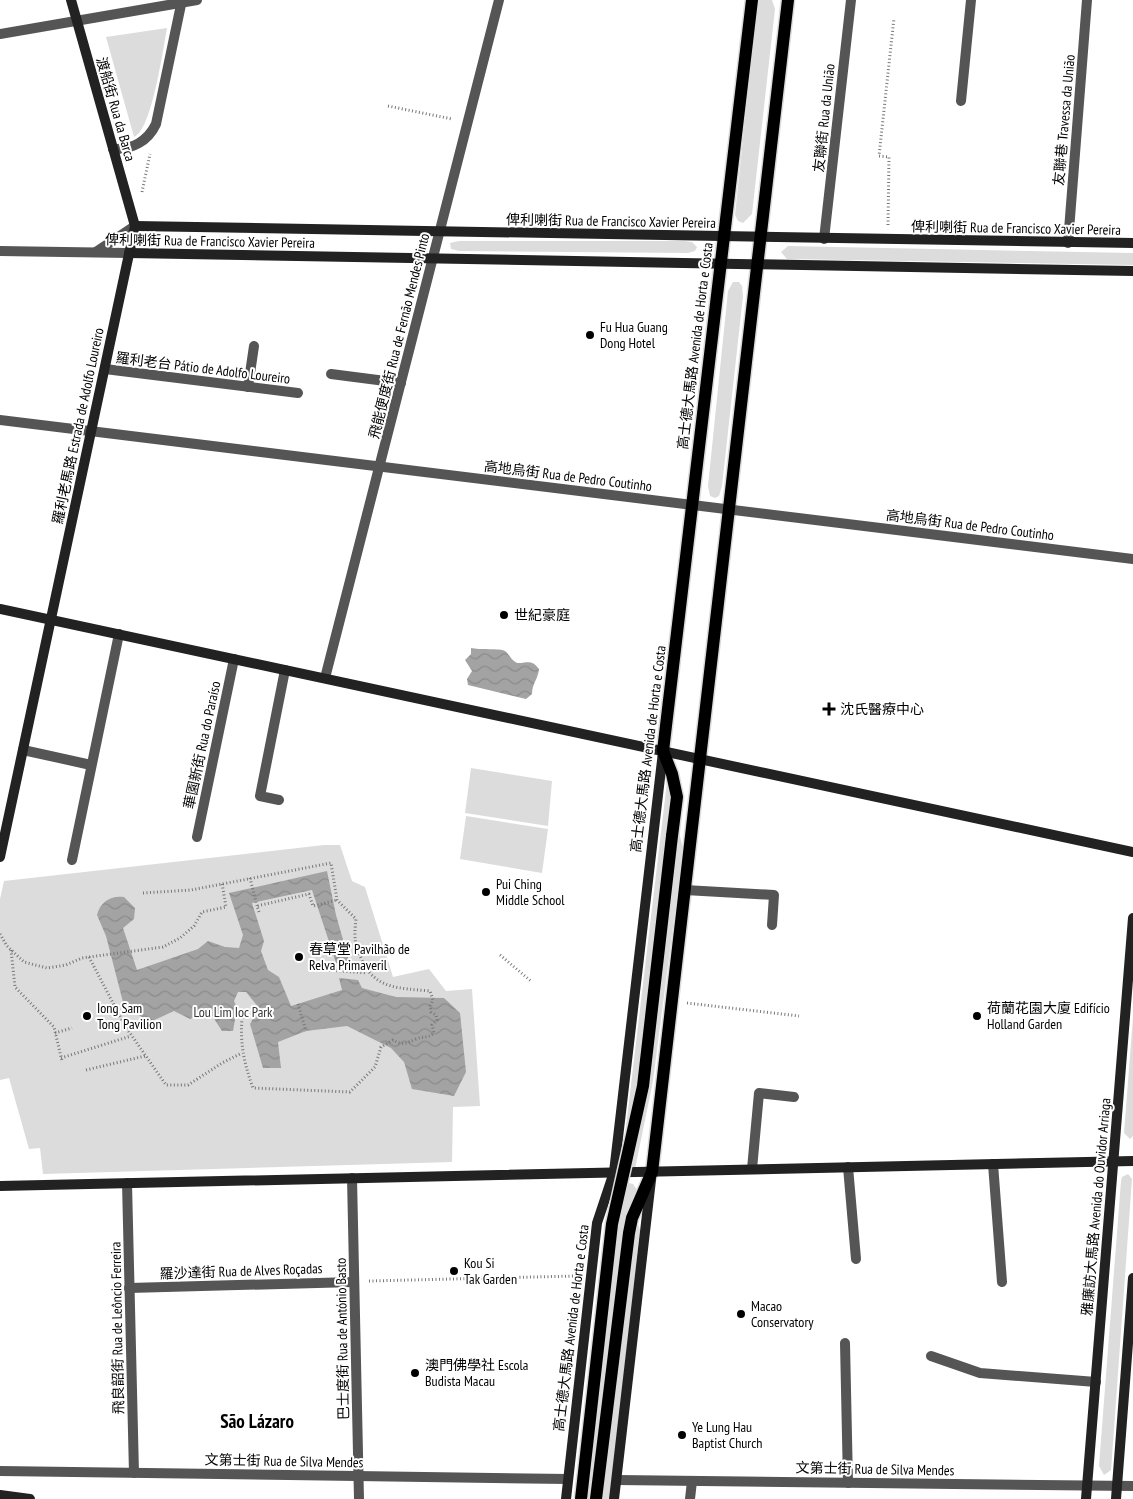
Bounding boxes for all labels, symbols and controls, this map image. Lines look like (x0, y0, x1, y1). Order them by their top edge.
street label: 友聯巷 Travessa da União (1049, 54, 1079, 186)
street label: 渡船街 Rua da Barca (93, 55, 139, 163)
street label: 友聯街 Rua da União (809, 63, 839, 173)
street label: 俾利喇街 Rua de Francisco Xavier Pereira (506, 210, 716, 232)
street label: 俾利喇街 Rua de Francisco Xavier Pereira (911, 217, 1121, 239)
street label: 俾利喇街 Rua de Francisco Xavier Pereira (105, 230, 315, 252)
street label: 飛能便度街 Rua de Fernão Mendes Pinto (365, 231, 433, 441)
street label: 高士德大馬路 Avenida de Horta e Costa (673, 242, 717, 450)
place label: Fu Hua Guang Dong Hotel (600, 318, 668, 352)
street label: 羅利老馬路 Estrada de Adolfo Loureiro (48, 326, 108, 526)
marker: Fu Hua Guang Dong Hotel (584, 329, 596, 341)
street label: 羅利老台 Pátio de Adolfo Loureiro (115, 348, 291, 388)
street label: 高地烏街 Rua de Pedro Coutinho (483, 457, 653, 495)
street label: 高地烏街 Rua de Pedro Coutinho (885, 506, 1055, 544)
place label: 世紀豪庭 (514, 606, 570, 624)
marker: 世紀豪庭 (498, 609, 510, 621)
street label: 高士德大馬路 Avenida de Horta e Costa (626, 645, 670, 853)
street label: 華園新街 Rua do Paraíso (180, 679, 224, 811)
place label: 沈氏醫療中心 (840, 700, 924, 718)
marker: 沈氏醫療中心 (822, 702, 836, 716)
place label: Pui Ching Middle School (496, 875, 565, 909)
marker: Pui Ching Middle School (480, 886, 492, 898)
place label: 春草堂 Pavilhão de Relva Primaveril (309, 940, 410, 974)
marker: 春草堂 Pavilhão de Relva Primaveril (293, 951, 305, 963)
place label: Iong Sam Tong Pavilion (97, 999, 162, 1033)
place label: 荷蘭花園大廈 Edifício Holland Garden (987, 999, 1110, 1033)
park label: Lou Lim Ioc Park (193, 1003, 273, 1021)
marker: Iong Sam Tong Pavilion (81, 1010, 93, 1022)
marker: 荷蘭花園大廈 Edifício Holland Garden (971, 1010, 983, 1022)
street label: 雅廉訪大馬路 Avenida do Ouvidor Arriaga (1078, 1097, 1114, 1317)
street label: 高士德大馬路 Avenida de Horta e Costa (549, 1224, 593, 1432)
street label: 飛良韶街 Rua de Leôncio Ferreira (106, 1241, 128, 1415)
place label: Kou Si Tak Garden (464, 1254, 517, 1288)
street label: 巴士度街 Rua de António Basto (332, 1258, 352, 1420)
street label: 羅沙達街 Rua de Alves Roçadas (159, 1259, 323, 1283)
marker: Kou Si Tak Garden (448, 1265, 460, 1277)
place label: Macao Conservatory (751, 1297, 814, 1331)
marker: Macao Conservatory (735, 1308, 747, 1320)
place label: 澳門佛學社 Escola Budista Macau (425, 1356, 528, 1390)
marker: 澳門佛學社 Escola Budista Macau (409, 1367, 421, 1379)
district label: São Lázaro (220, 1409, 294, 1433)
place label: Ye Lung Hau Baptist Church (692, 1418, 762, 1452)
marker: Ye Lung Hau Baptist Church (676, 1429, 688, 1441)
street label: 文第士街 Rua de Silva Mendes (204, 1451, 364, 1471)
street label: 文第士街 Rua de Silva Mendes (795, 1459, 955, 1479)

